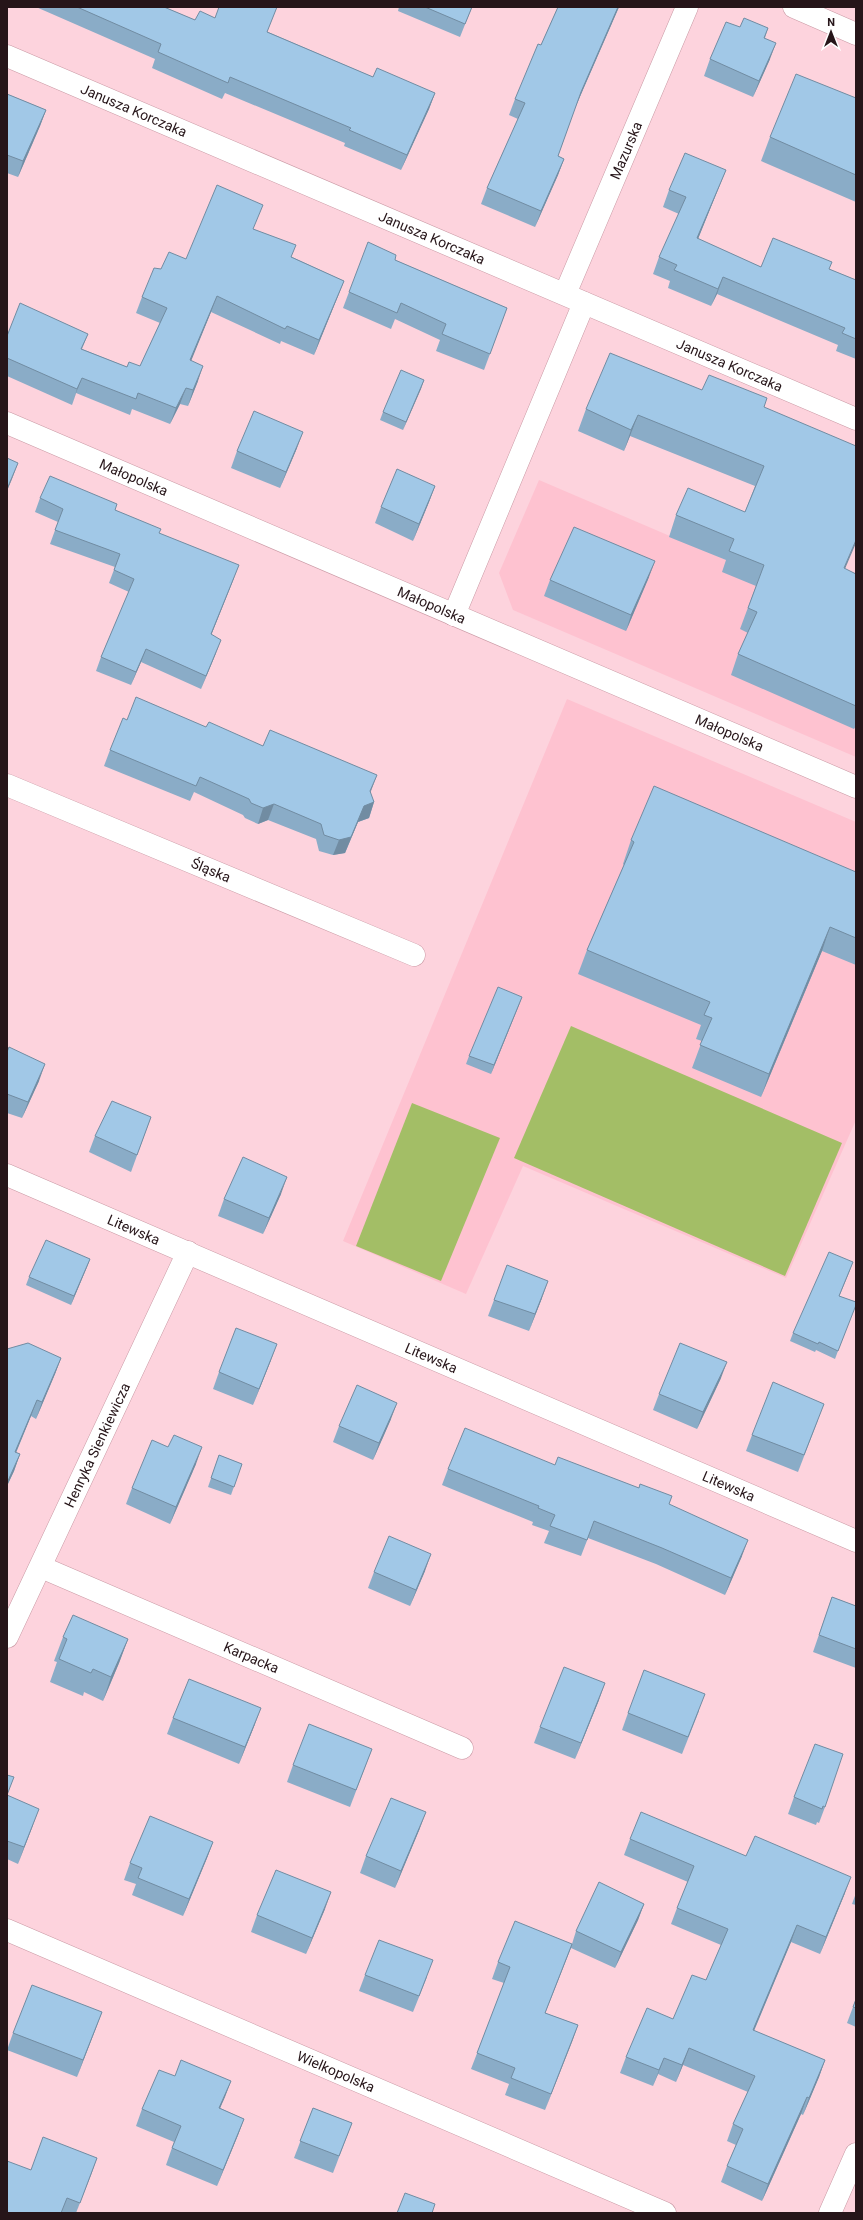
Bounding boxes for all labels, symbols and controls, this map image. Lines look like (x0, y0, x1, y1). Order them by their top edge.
north arrow (811, 12, 851, 52)
text: N (827, 16, 835, 29)
street label: Janusza Korczaka (78, 80, 189, 140)
street label: Mazurska (607, 119, 645, 182)
street label: Janusza Korczaka (376, 208, 487, 267)
street label: Janusza Korczaka (674, 335, 785, 395)
street label: Małopolska (97, 456, 170, 499)
street label: Małopolska (395, 583, 468, 627)
street label: Małopolska (693, 711, 766, 754)
street label: Śląska (189, 854, 233, 886)
street label: Litewska (105, 1211, 162, 1248)
street label: Litewska (403, 1340, 460, 1376)
street label: Henryka Sienkiewicza (61, 1380, 133, 1510)
street label: Litewska (700, 1468, 757, 1504)
street label: Karpacka (221, 1638, 282, 1676)
street label: Wielkopolska (295, 2048, 377, 2095)

